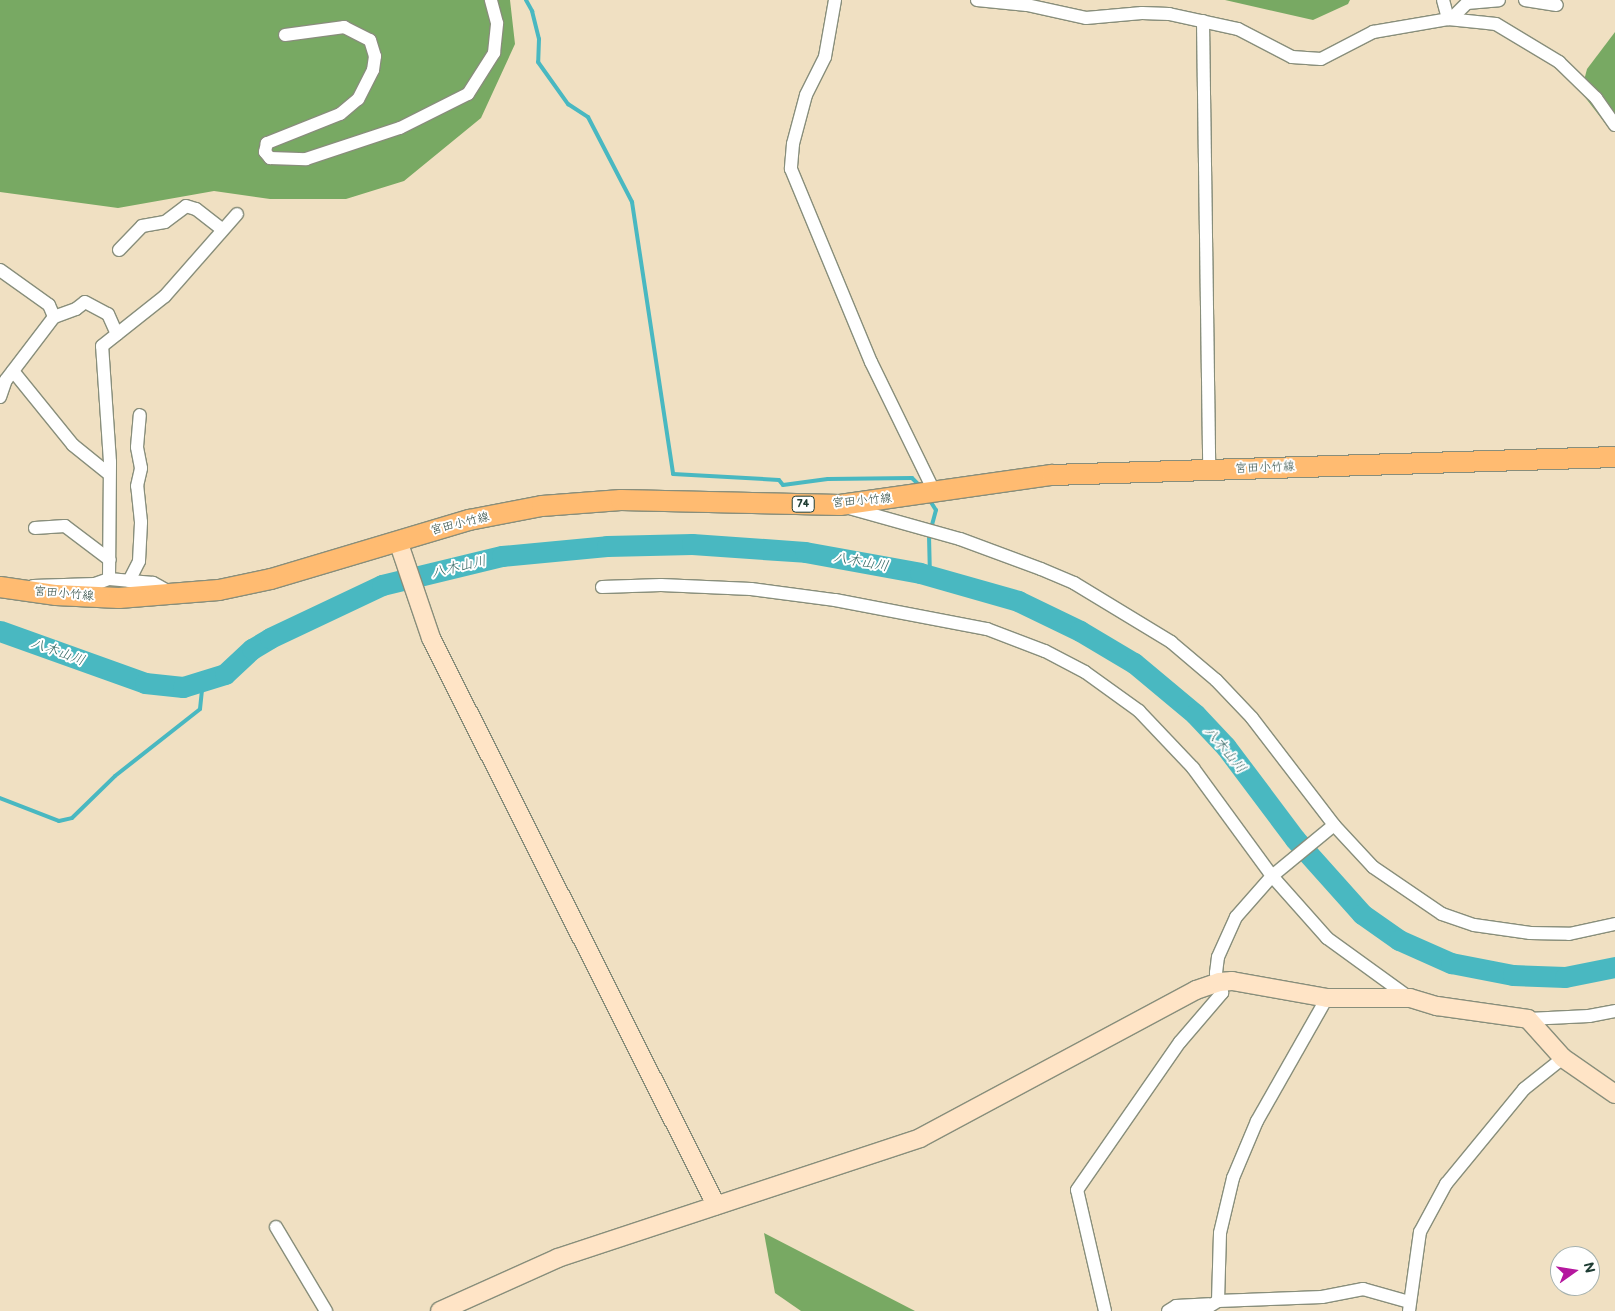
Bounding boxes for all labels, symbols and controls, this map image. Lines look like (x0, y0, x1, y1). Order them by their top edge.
street label: 宮田小竹線 (1235, 460, 1295, 476)
street label: 宮田小竹線 (831, 491, 893, 511)
road number: 74 (790, 496, 816, 512)
street label: 宮田小竹線 (429, 510, 491, 538)
water label: 八木山川 (832, 549, 890, 575)
water label: 八木山川 (430, 553, 488, 581)
street label: 宮田小竹線 (33, 584, 95, 604)
water label: 八木山川 (29, 635, 87, 669)
water label: 八木山川 (1201, 723, 1249, 777)
north arrow (1550, 1246, 1600, 1296)
text: N (1580, 1261, 1599, 1275)

